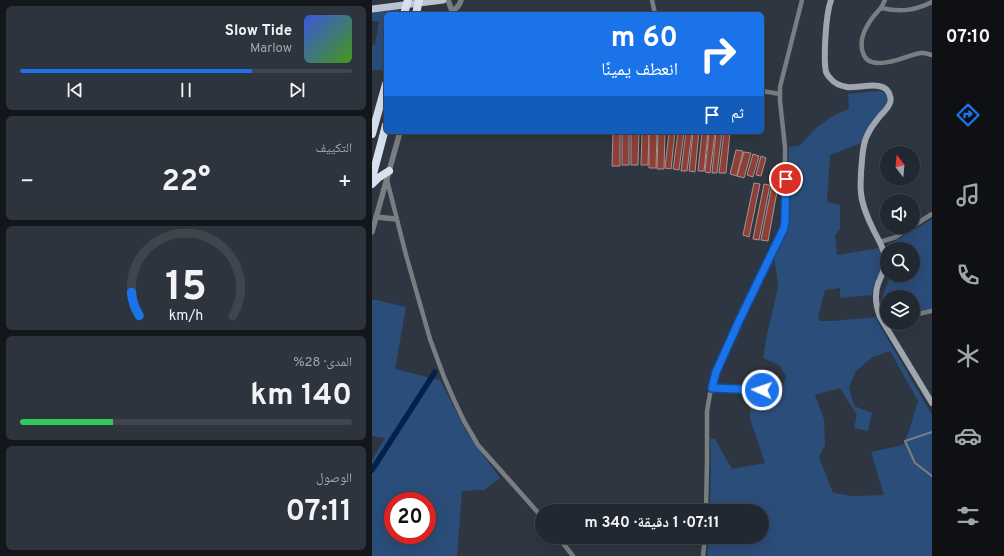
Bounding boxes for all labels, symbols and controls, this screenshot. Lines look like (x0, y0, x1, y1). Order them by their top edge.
text: 60 m (611, 21, 678, 57)
text: Slow Tide (225, 22, 292, 41)
text: 07:10 (946, 26, 990, 49)
icon: right (692, 28, 744, 80)
text: Marlow (250, 41, 292, 57)
text: انعطف يمينًا (601, 59, 678, 82)
icon: previous (64, 79, 86, 101)
icon: pause (175, 79, 197, 101)
icon: next (286, 79, 308, 101)
icon: directions (954, 101, 982, 129)
icon: arrive (701, 104, 723, 126)
text: ثم (731, 105, 744, 124)
text: التكييف (316, 141, 352, 157)
north arrow (880, 146, 920, 186)
map controls (880, 146, 920, 330)
pin (769, 162, 803, 196)
text: 22° (161, 164, 211, 201)
icon: arrive (775, 168, 797, 190)
text: − (20, 169, 34, 196)
text: + (338, 169, 352, 196)
icon: music (954, 181, 982, 209)
button: sound (880, 194, 920, 234)
button: search (880, 242, 920, 282)
icon: phone (954, 261, 982, 289)
text: 15 (165, 262, 207, 315)
button: layers (880, 290, 920, 330)
text: km/h (169, 307, 203, 325)
icon: climate (954, 342, 982, 370)
text: المدى · 28% (293, 355, 352, 371)
position arrow (741, 369, 783, 411)
text: 140 km (250, 378, 352, 415)
icon: car (954, 422, 982, 450)
text: الوصول (316, 471, 352, 487)
speed limit sign: 20 (384, 492, 436, 544)
text: 07:11 (285, 494, 352, 531)
icon: filters (954, 502, 982, 530)
text: 07:11 · 1 دقيقة · 340 m (585, 514, 719, 533)

